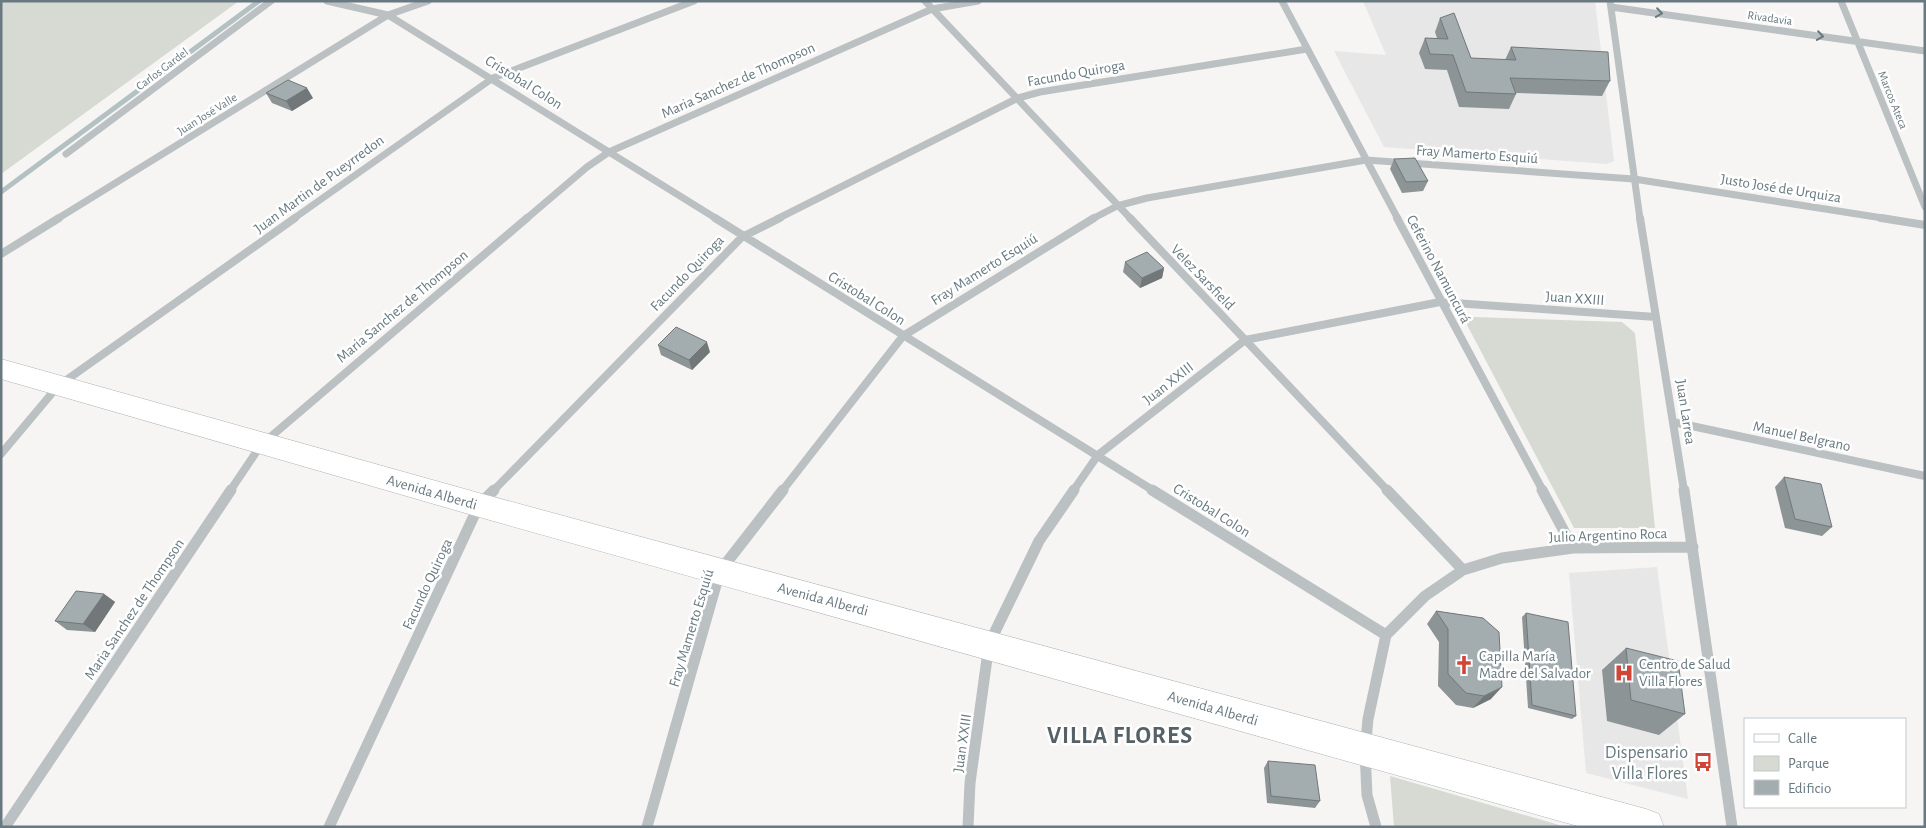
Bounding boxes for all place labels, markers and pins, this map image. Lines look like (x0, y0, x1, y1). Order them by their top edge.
place label: Capilla María Madre del Salvador (1479, 649, 1591, 681)
church icon: Capilla María Madre del Salvador (1453, 654, 1475, 676)
place label: Centro de Salud Villa Flores (1639, 657, 1731, 689)
hospital icon: Centro de Salud Villa Flores (1613, 662, 1635, 684)
place label: Dispensario Villa Flores (1605, 744, 1688, 783)
bus stop icon: Dispensario Villa Flores (1692, 751, 1714, 773)

